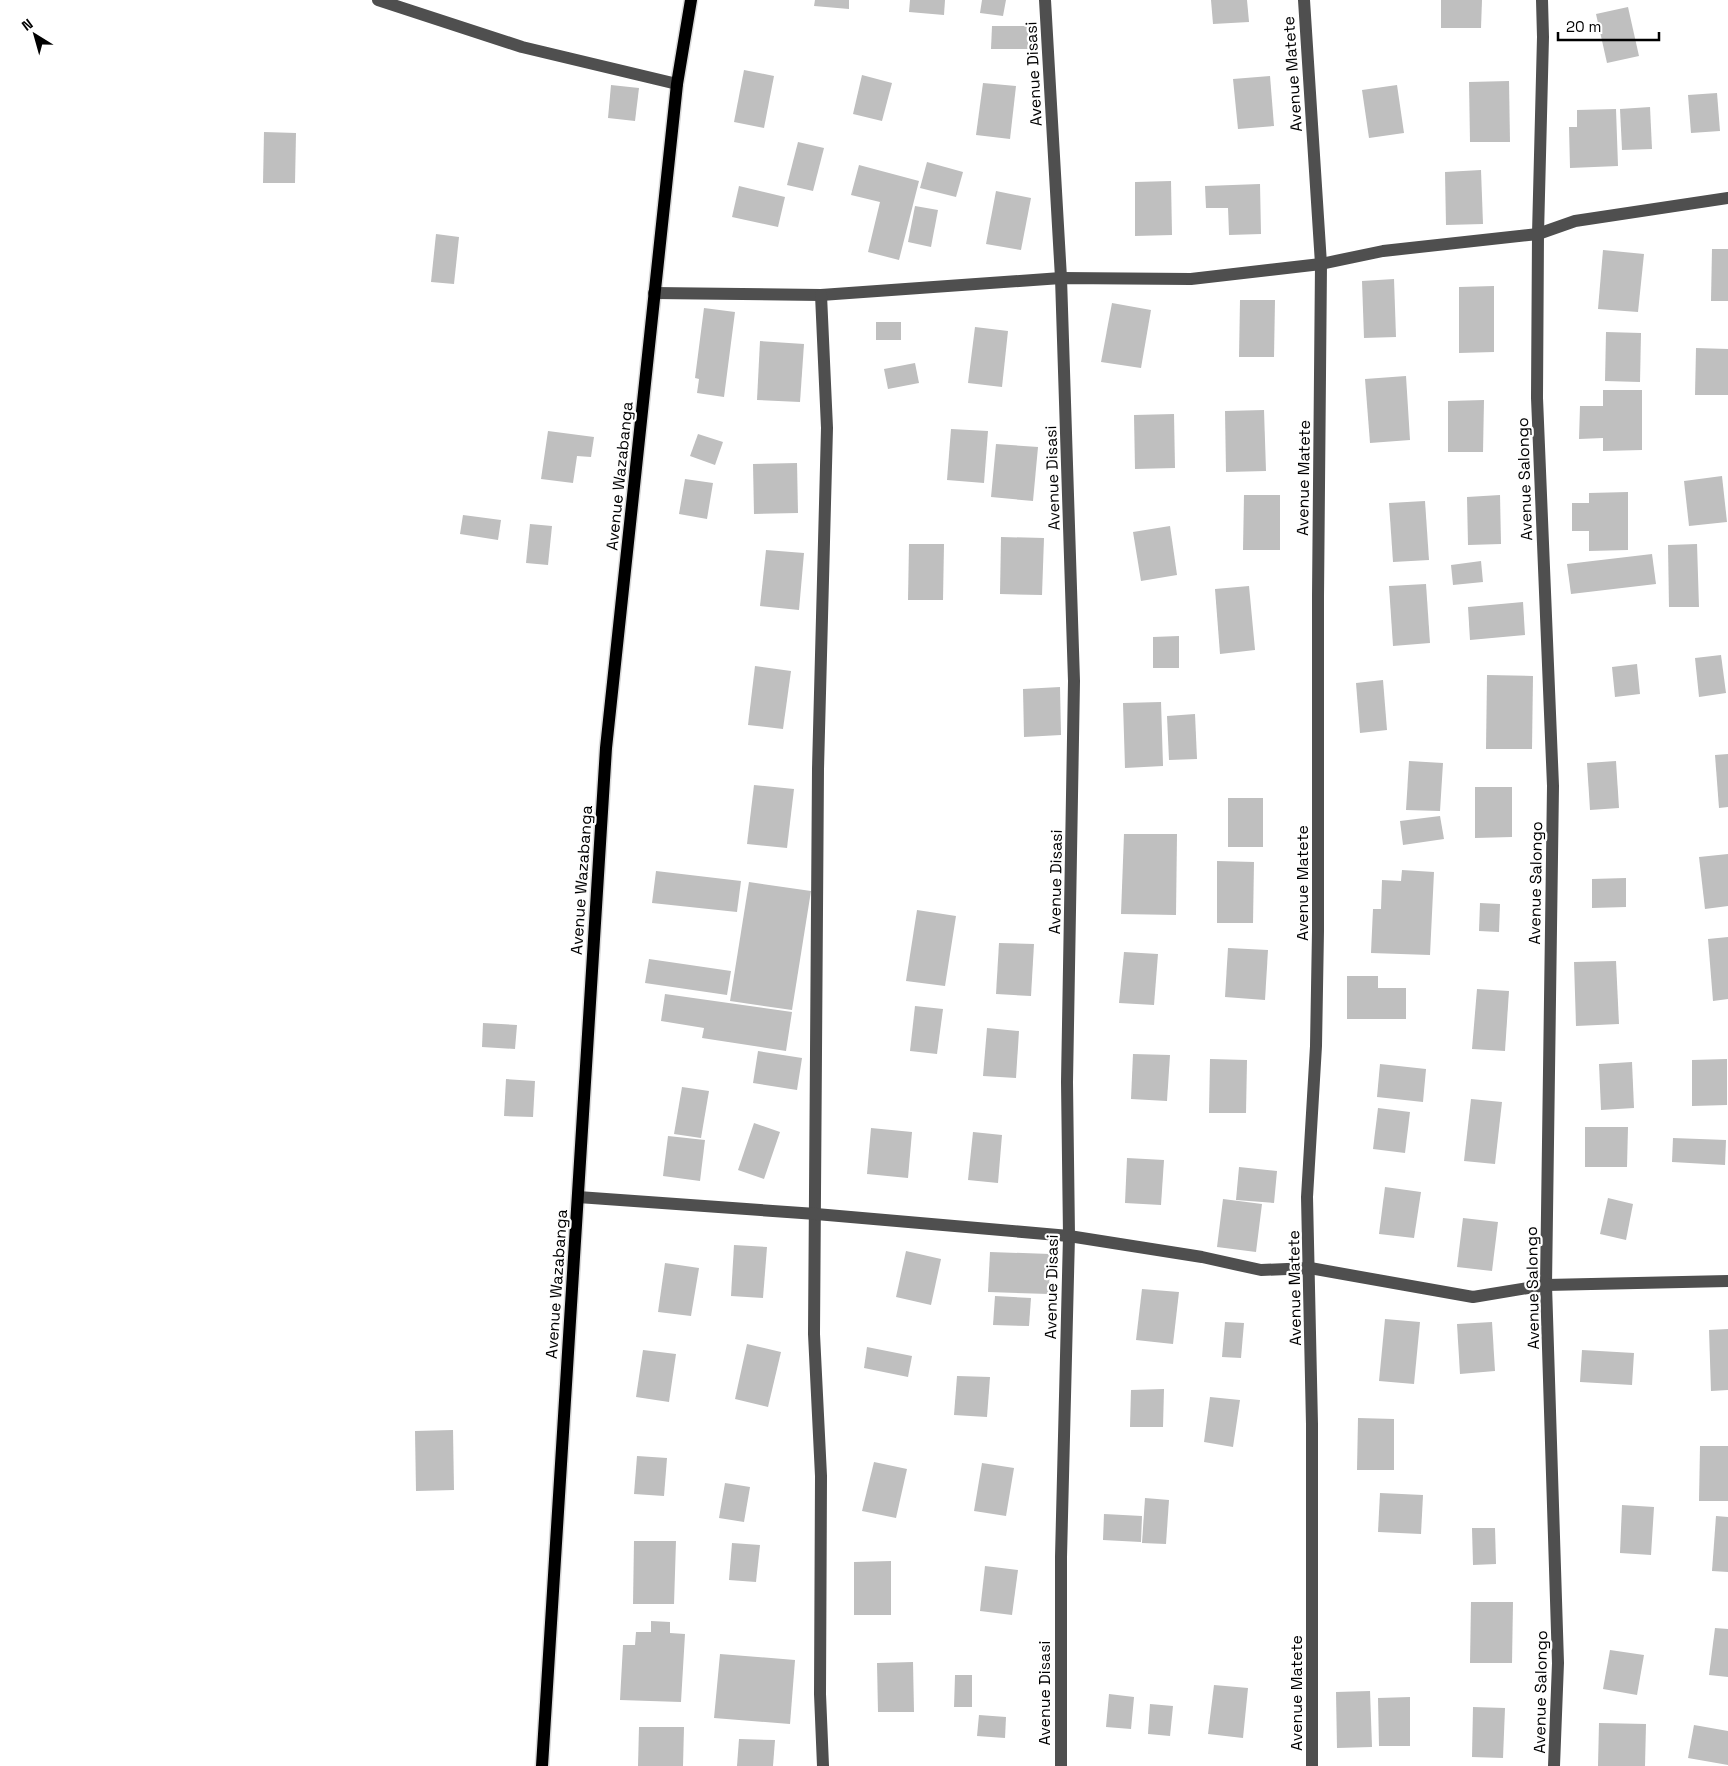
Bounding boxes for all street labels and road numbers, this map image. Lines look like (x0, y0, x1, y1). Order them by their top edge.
street label: Avenue Matete (1278, 15, 1307, 133)
street label: Avenue Disasi (1020, 21, 1047, 127)
street label: Avenue Wazabanga (601, 400, 638, 552)
street label: Avenue Salongo (1512, 417, 1537, 541)
street label: Avenue Matete (1292, 420, 1315, 536)
street label: Avenue Disasi (1040, 425, 1065, 531)
street label: Avenue Wazabanga (566, 805, 597, 955)
street label: Avenue Salongo (1524, 821, 1547, 945)
street label: Avenue Matete (1292, 825, 1313, 941)
street label: Avenue Disasi (1044, 829, 1067, 935)
street label: Avenue Wazabanga (541, 1209, 572, 1359)
street label: Avenue Salongo (1521, 1226, 1544, 1350)
street label: Avenue Matete (1283, 1230, 1306, 1346)
street label: Avenue Disasi (1040, 1234, 1063, 1340)
street label: Avenue Salongo (1529, 1630, 1552, 1754)
street label: Avenue Matete (1286, 1635, 1307, 1751)
street label: Avenue Disasi (1034, 1640, 1055, 1746)

